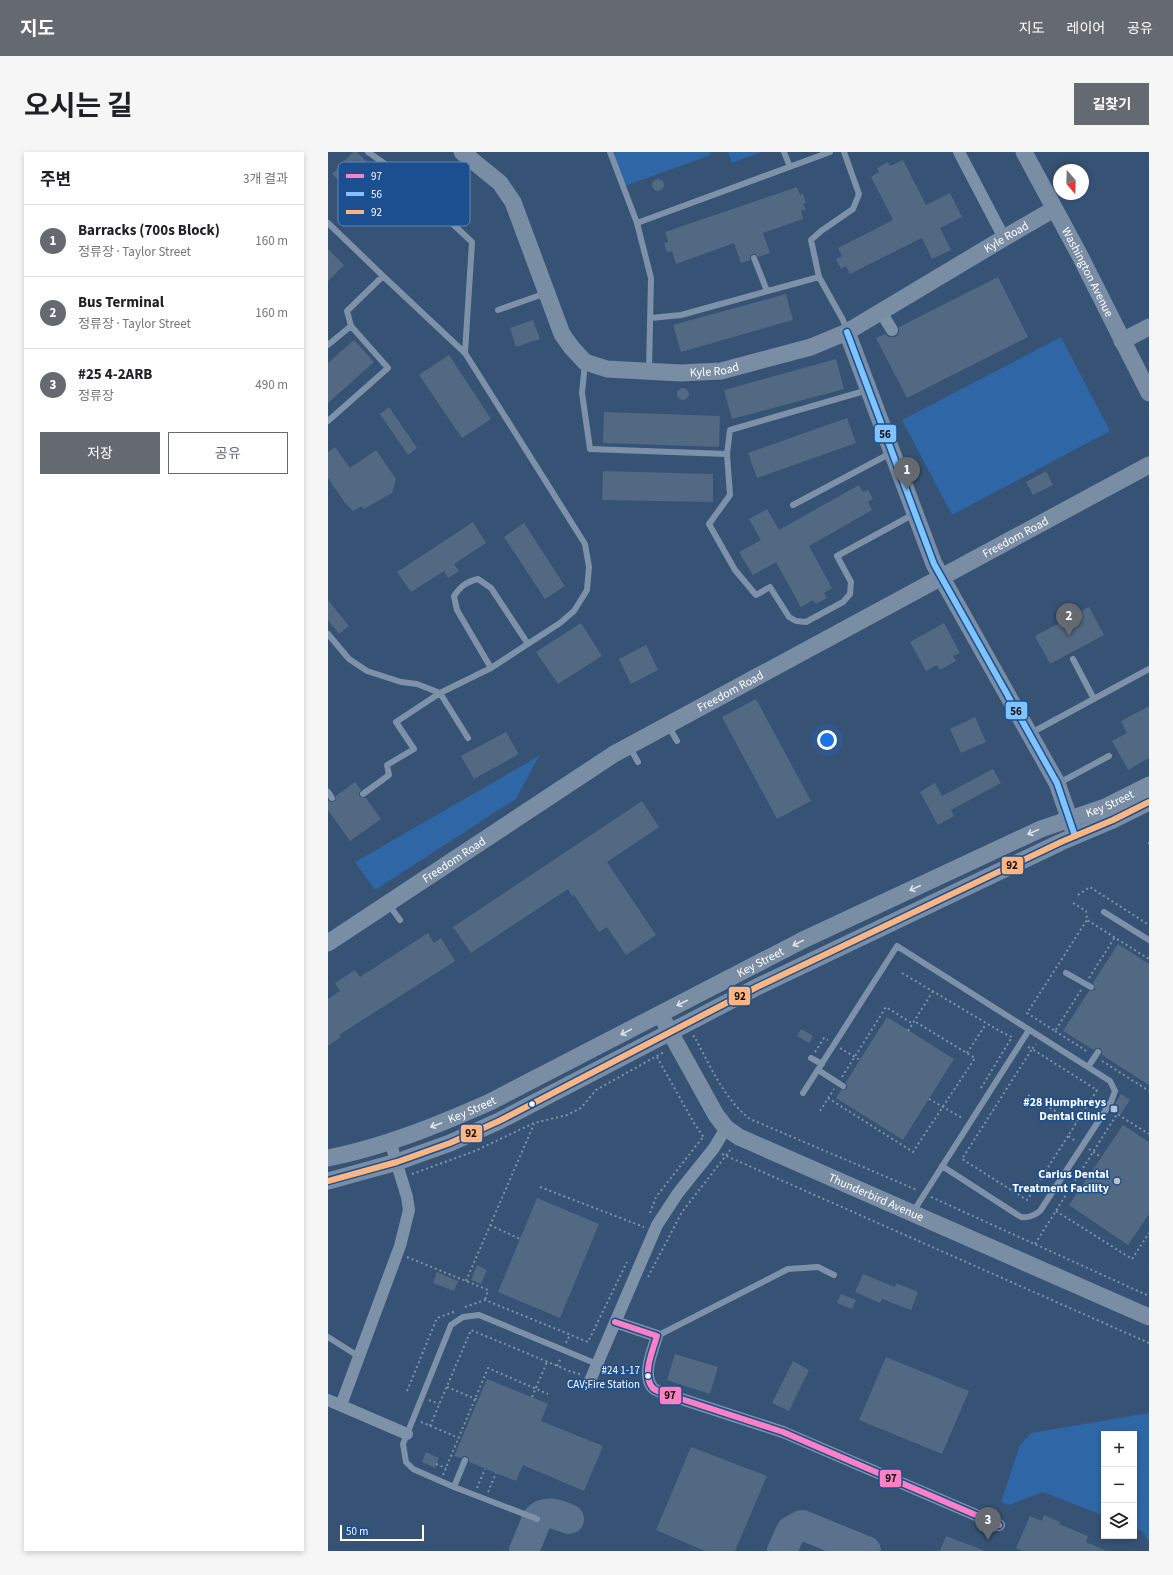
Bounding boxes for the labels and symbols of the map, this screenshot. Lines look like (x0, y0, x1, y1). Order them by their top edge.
legend (338, 162, 470, 226)
north arrow (1053, 164, 1089, 200)
text: 97 (371, 169, 382, 184)
text: 56 (371, 187, 382, 202)
text: 92 (371, 205, 382, 220)
street label: Kyle Road (980, 217, 1032, 257)
street label: Washington Avenue (1058, 224, 1118, 320)
street label: Kyle Road (689, 358, 741, 381)
line badge: 56 (874, 424, 897, 443)
text: 56 (879, 427, 891, 442)
pin: 1 (894, 457, 920, 490)
street label: Freedom Road (979, 512, 1052, 562)
pin: 2 (1056, 603, 1082, 636)
street label: Freedom Road (694, 666, 766, 716)
line badge: 56 (1005, 701, 1028, 720)
text: 56 (1010, 704, 1022, 719)
your location (817, 730, 837, 750)
street label: Key Street (1083, 786, 1137, 822)
one-way arrow (1027, 829, 1039, 836)
street label: Freedom Road (419, 833, 489, 887)
line badge: 92 (1001, 856, 1024, 875)
text: 92 (1006, 858, 1018, 873)
one-way arrow (910, 885, 922, 892)
one-way arrow (792, 940, 804, 947)
street label: Key Street (734, 943, 787, 981)
line badge: 92 (728, 986, 751, 1006)
text: 92 (734, 989, 746, 1004)
one-way arrow (676, 999, 688, 1007)
one-way arrow (620, 1029, 632, 1037)
street label: Key Street (445, 1092, 499, 1128)
place label: #28 Humphreys Dental Clinic (1023, 1094, 1106, 1125)
unlabelled marker (527, 1099, 537, 1109)
marker: #28 Humphreys Dental Clinic (1109, 1104, 1119, 1114)
one-way arrow (430, 1122, 442, 1130)
line badge: 92 (460, 1124, 483, 1143)
text: 92 (465, 1126, 477, 1141)
place label: Carius Dental Treatment Facility (1012, 1166, 1110, 1197)
street label: Thunderbird Avenue (826, 1169, 926, 1226)
marker: Carius Dental Treatment Facility (1112, 1176, 1122, 1186)
place label: #24 1-17 CAV;Fire Station (567, 1363, 640, 1392)
marker: #24 1-17 CAV;Fire Station (643, 1371, 653, 1381)
line badge: 97 (659, 1386, 682, 1405)
text: 97 (664, 1388, 676, 1403)
line badge: 97 (879, 1469, 902, 1488)
text: 97 (885, 1471, 897, 1486)
pin: 3 (975, 1507, 1001, 1540)
scale bar (340, 1523, 424, 1542)

